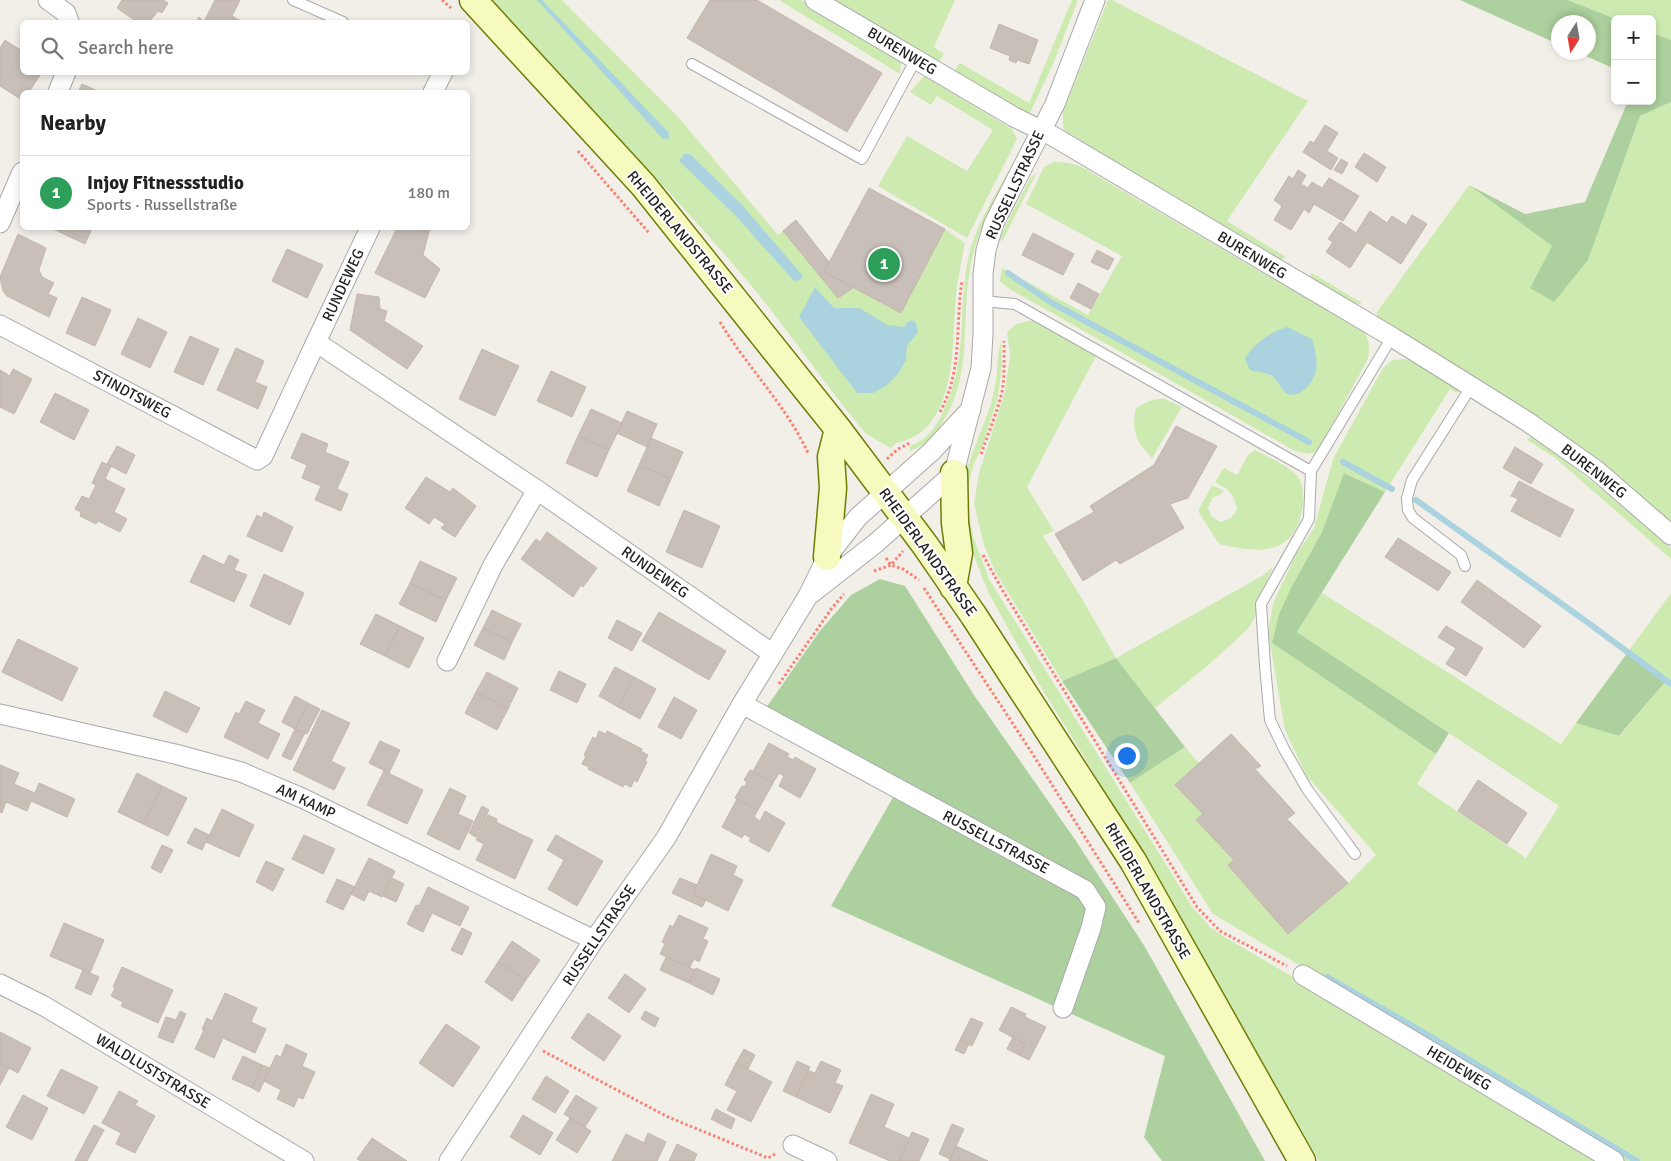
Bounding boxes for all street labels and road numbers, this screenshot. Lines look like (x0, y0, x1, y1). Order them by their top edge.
street label: BURENWEG (864, 23, 940, 79)
street label: RUSSELLSTRASSE (982, 128, 1048, 242)
street label: RHEIDERLANDSTRASSE (623, 167, 737, 297)
street label: BURENWEG (1214, 227, 1290, 283)
street label: RUNDEWEG (318, 246, 368, 324)
street label: STINDTSWEG (90, 366, 174, 422)
street label: BURENWEG (1558, 440, 1630, 502)
street label: RHEIDERLANDSTRASSE (875, 484, 981, 620)
street label: RUNDEWEG (618, 542, 692, 602)
street label: AM KAMP (273, 779, 339, 823)
street label: RUSSELLSTRASSE (940, 806, 1052, 878)
street label: RHEIDERLANDSTRASSE (1102, 820, 1194, 962)
street label: RUSSELLSTRASSE (559, 881, 639, 989)
street label: WALDLUSTSTRASSE (93, 1030, 213, 1112)
street label: HEIDEWEG (1423, 1042, 1495, 1094)

